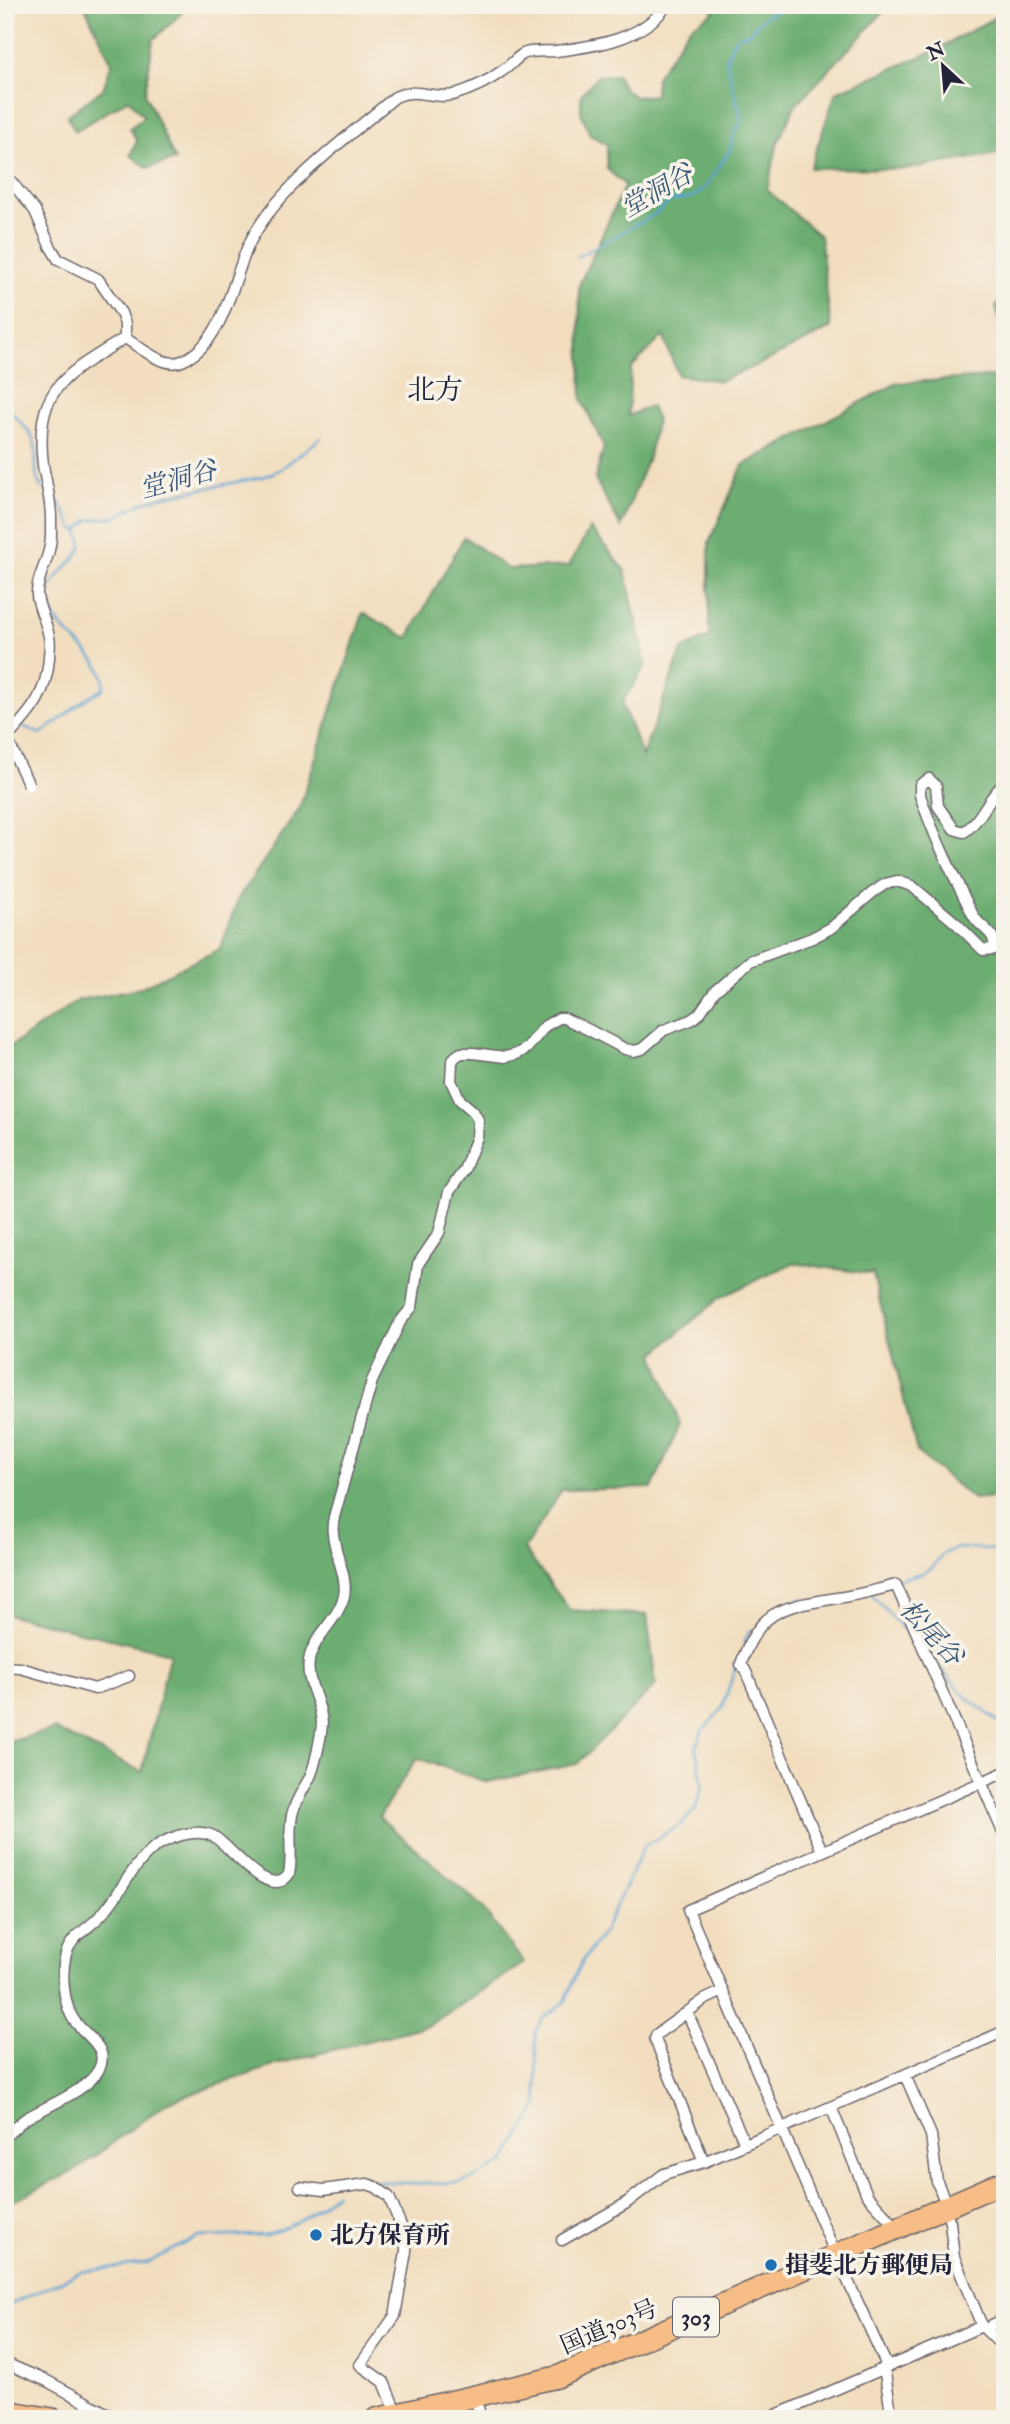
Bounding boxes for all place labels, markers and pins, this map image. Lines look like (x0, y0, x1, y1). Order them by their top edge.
place label: 北方保育所 (330, 2220, 450, 2251)
marker: 北方保育所 (308, 2227, 324, 2243)
place label: 揖斐北方郵便局 (785, 2250, 953, 2281)
marker: 揖斐北方郵便局 (763, 2257, 779, 2273)

